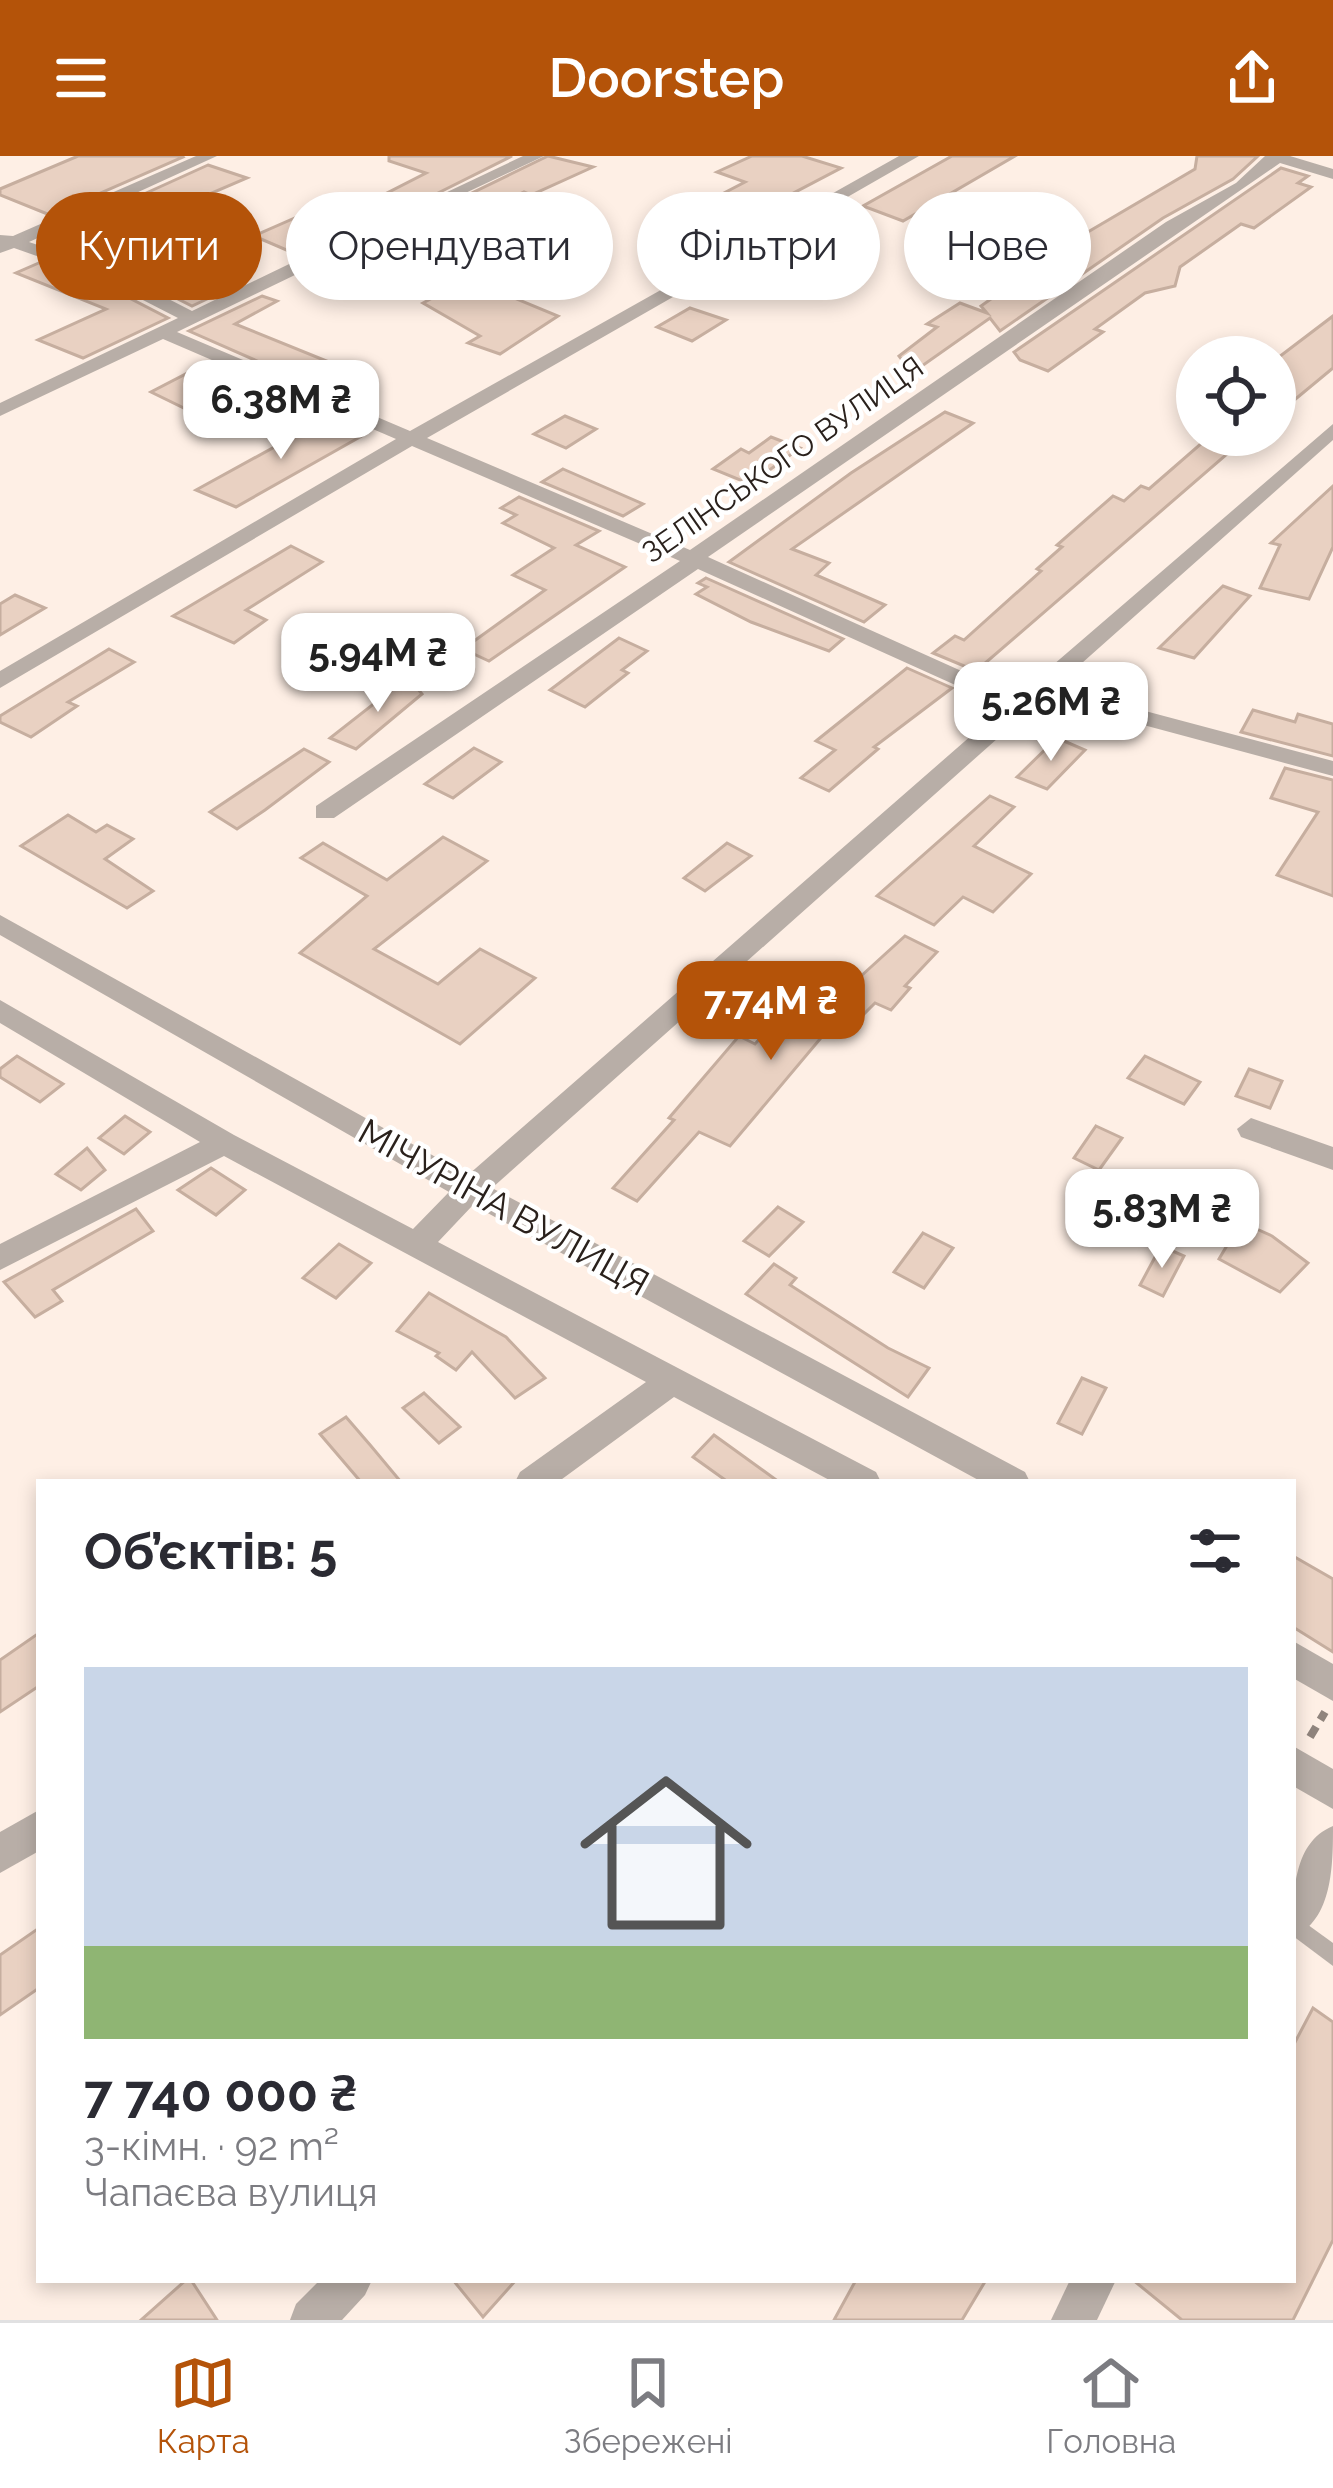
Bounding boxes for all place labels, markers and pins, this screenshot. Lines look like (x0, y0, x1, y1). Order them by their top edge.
pin: 6.38M ₴ (170, 360, 392, 462)
pin: 5.94M ₴ (267, 613, 489, 715)
pin: 5.26M ₴ (940, 662, 1162, 764)
pin: 7.74M ₴ (660, 961, 882, 1063)
pin: 5.83M ₴ (1051, 1169, 1273, 1271)

